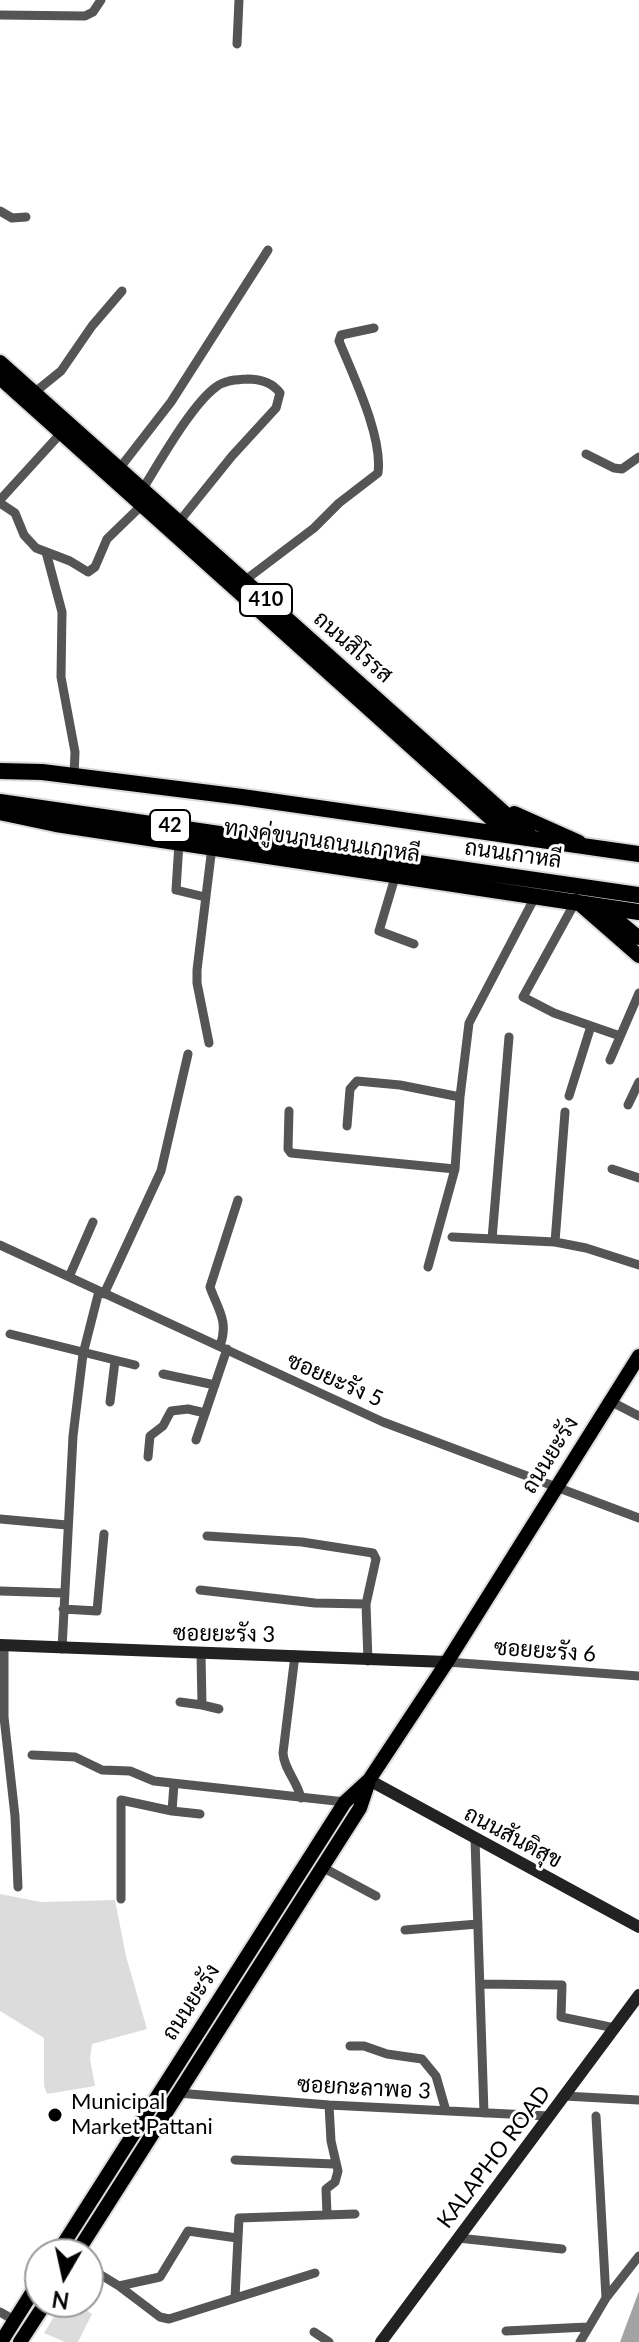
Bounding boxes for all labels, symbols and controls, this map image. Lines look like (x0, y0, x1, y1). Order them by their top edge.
road number: 410 (240, 584, 292, 616)
street label: ถนนสิโรรส (308, 606, 398, 688)
road number: 42 (150, 810, 190, 842)
street label: ทางคู่ขนานถนนเกาหลี (222, 814, 422, 868)
street label: ถนนเกาหลี (463, 834, 563, 874)
street label: ซอยยะรัง 5 (283, 1347, 387, 1413)
street label: ถนนยะรัง (516, 1412, 584, 1498)
street label: ซอยยะรัง 3 (173, 1620, 275, 1648)
street label: ซอยยะรัง 6 (493, 1634, 597, 1668)
street label: ถนนสันติสุข (460, 1800, 566, 1874)
street label: ถนนยะรัง (157, 1959, 225, 2045)
street label: ซอยกะลาพอ 3 (296, 2071, 432, 2105)
street label: KALAPHO ROAD (432, 2081, 556, 2233)
place label: Municipal Market Pattani (71, 2089, 213, 2140)
marker: Municipal Market Pattani (46, 2106, 64, 2124)
north arrow (24, 2238, 104, 2318)
text: N (50, 2286, 71, 2315)

